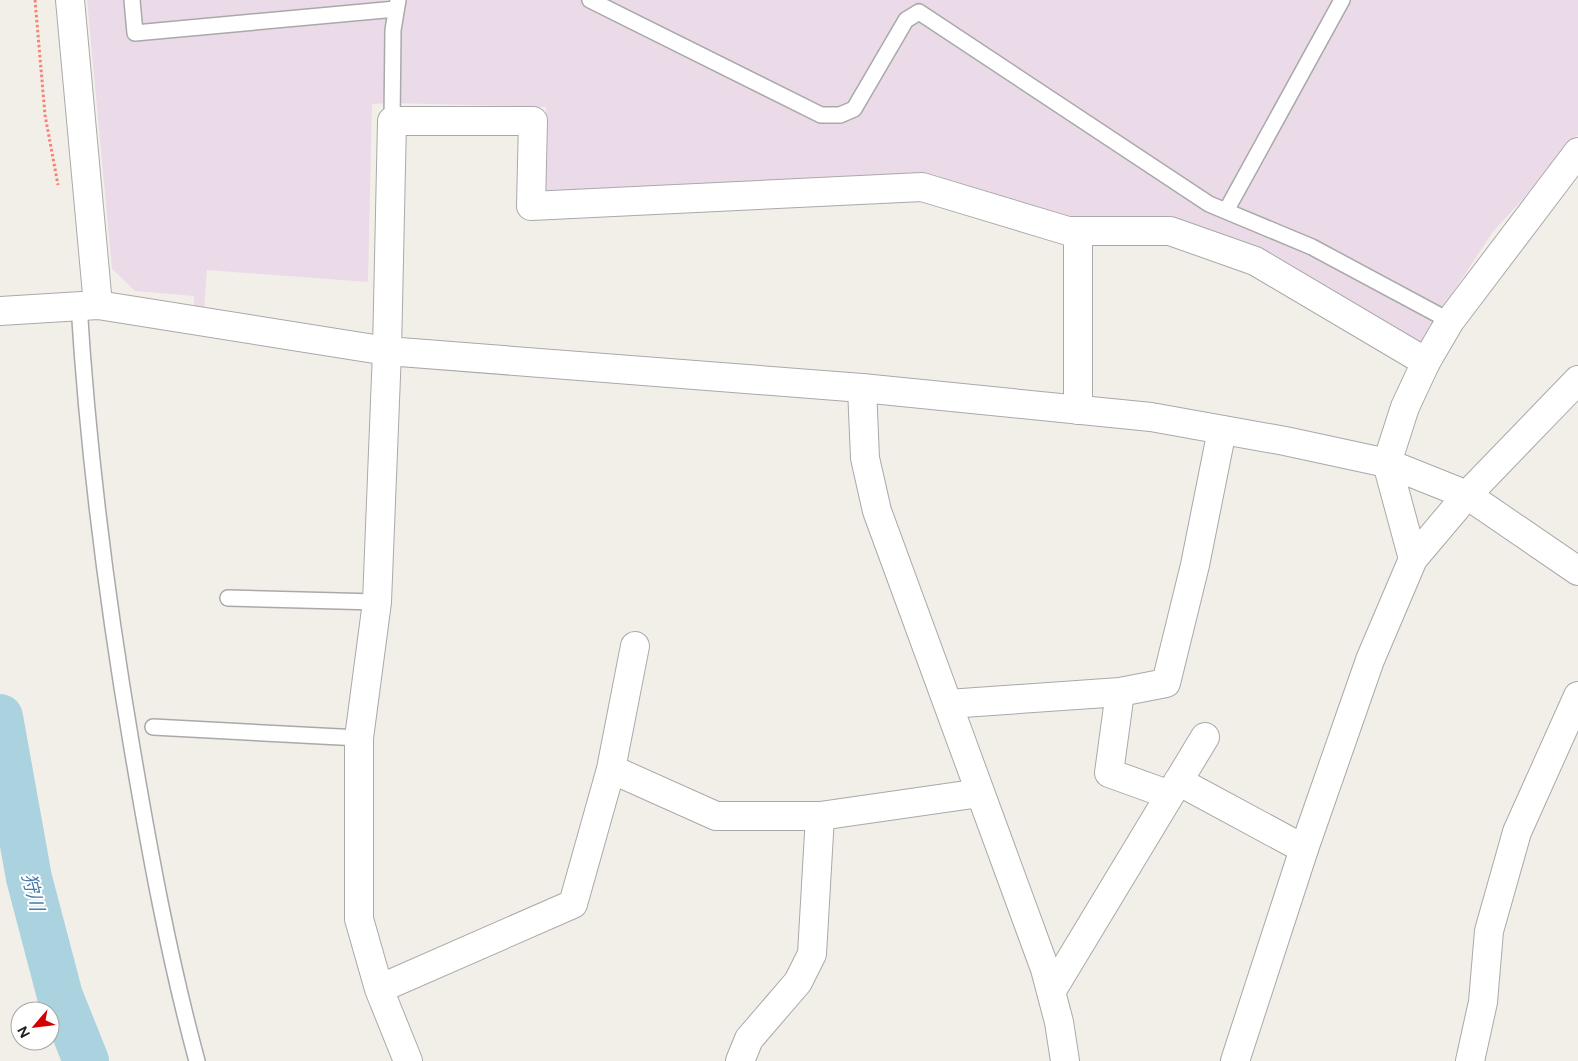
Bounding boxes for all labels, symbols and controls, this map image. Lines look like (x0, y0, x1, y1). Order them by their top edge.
water label: 狩川 (17, 871, 49, 915)
north arrow (10, 1001, 60, 1051)
text: N (14, 1023, 34, 1041)

